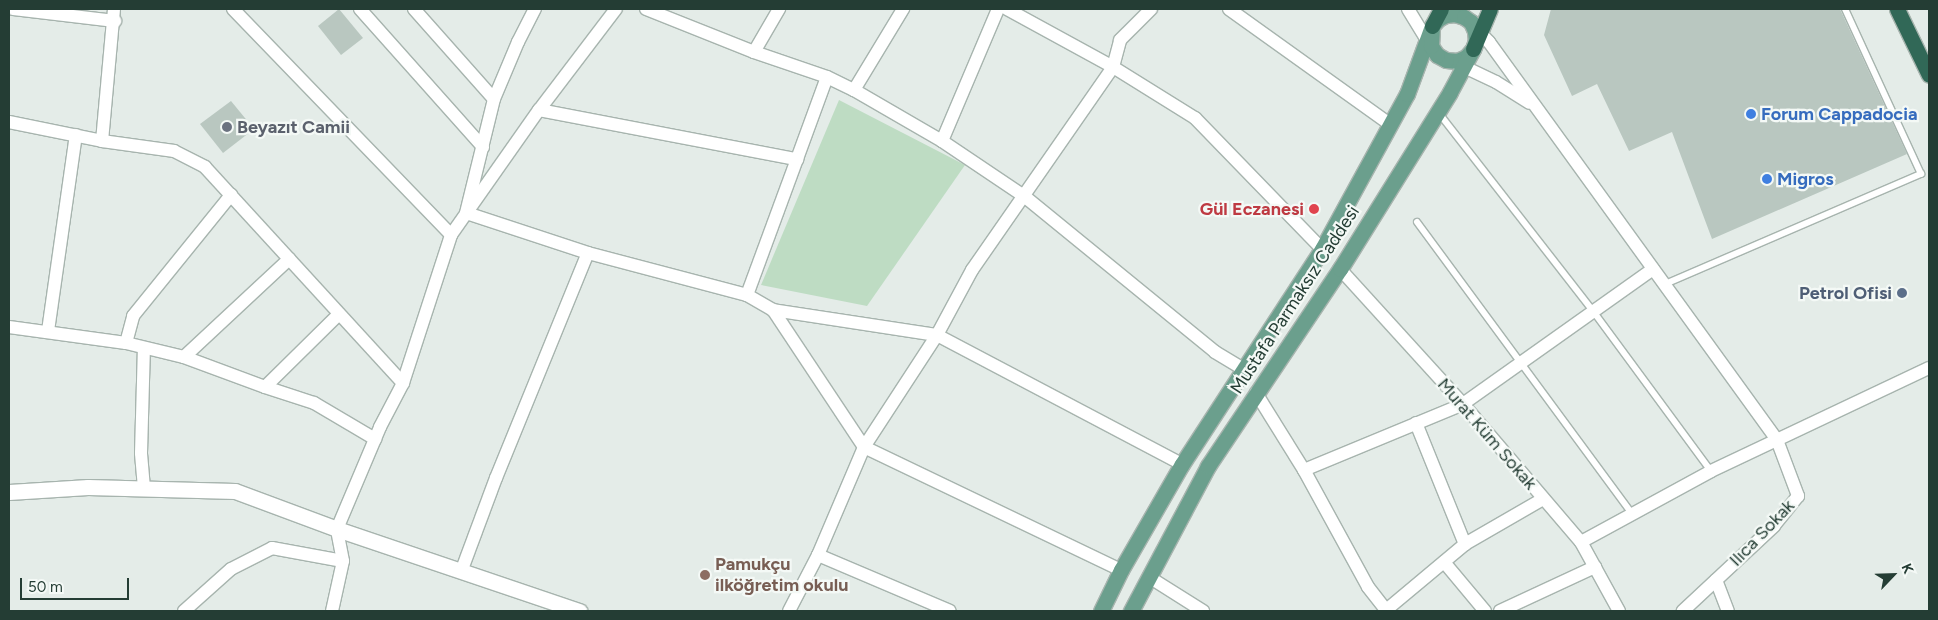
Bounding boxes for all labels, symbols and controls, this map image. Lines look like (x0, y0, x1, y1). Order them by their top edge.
place label: Forum Cappadocia (1761, 103, 1917, 125)
marker: Forum Cappadocia (1745, 108, 1757, 120)
place label: Beyazıt Camii (237, 116, 350, 138)
marker: Beyazıt Camii (221, 121, 233, 133)
place label: Migros (1777, 168, 1834, 190)
marker: Migros (1761, 173, 1773, 185)
place label: Gül Eczanesi (1200, 198, 1304, 220)
street label: Mustafa Parmaksız Caddesi (1226, 202, 1364, 398)
marker: Gül Eczanesi (1308, 203, 1320, 215)
place label: Petrol Ofisi (1799, 282, 1892, 304)
marker: Petrol Ofisi (1896, 287, 1908, 299)
street label: Murat Küm Sokak (1433, 374, 1541, 494)
street label: Ilıca Sokak (1725, 495, 1799, 571)
north arrow (1868, 550, 1918, 600)
place label: Pamukçu ilköğretim okulu (715, 554, 848, 596)
text: K (1897, 561, 1917, 576)
scale bar (22, 568, 131, 600)
marker: Pamukçu ilköğretim okulu (699, 569, 711, 581)
text: 50 m (28, 578, 63, 596)

